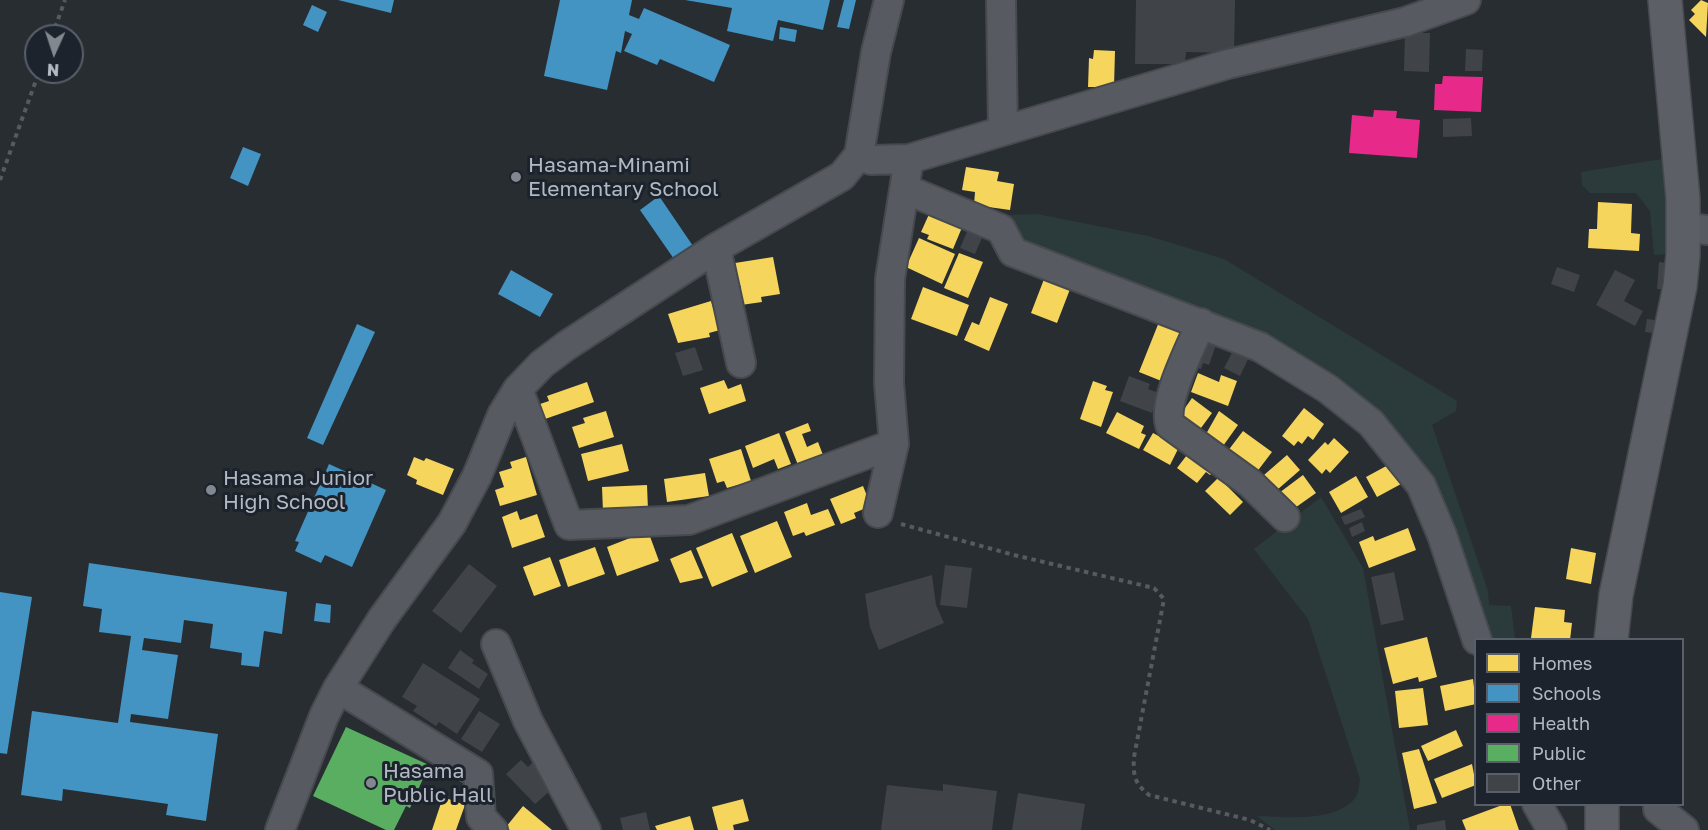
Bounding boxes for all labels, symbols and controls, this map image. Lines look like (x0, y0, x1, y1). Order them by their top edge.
north arrow (24, 24, 84, 84)
text: N (47, 60, 60, 80)
place label: Hasama-Minami Elementary School (528, 152, 719, 202)
marker: Hasama-Minami Elementary School (509, 170, 523, 184)
place label: Hasama Junior High School (223, 465, 373, 515)
marker: Hasama Junior High School (204, 483, 218, 497)
legend (1474, 638, 1684, 806)
text: Homes (1532, 652, 1592, 674)
text: Schools (1532, 682, 1601, 704)
text: Health (1532, 712, 1590, 734)
text: Public (1532, 742, 1586, 764)
place label: Hasama Public Hall (383, 758, 493, 808)
text: Other (1532, 772, 1581, 794)
marker: Hasama Public Hall (364, 776, 378, 790)

